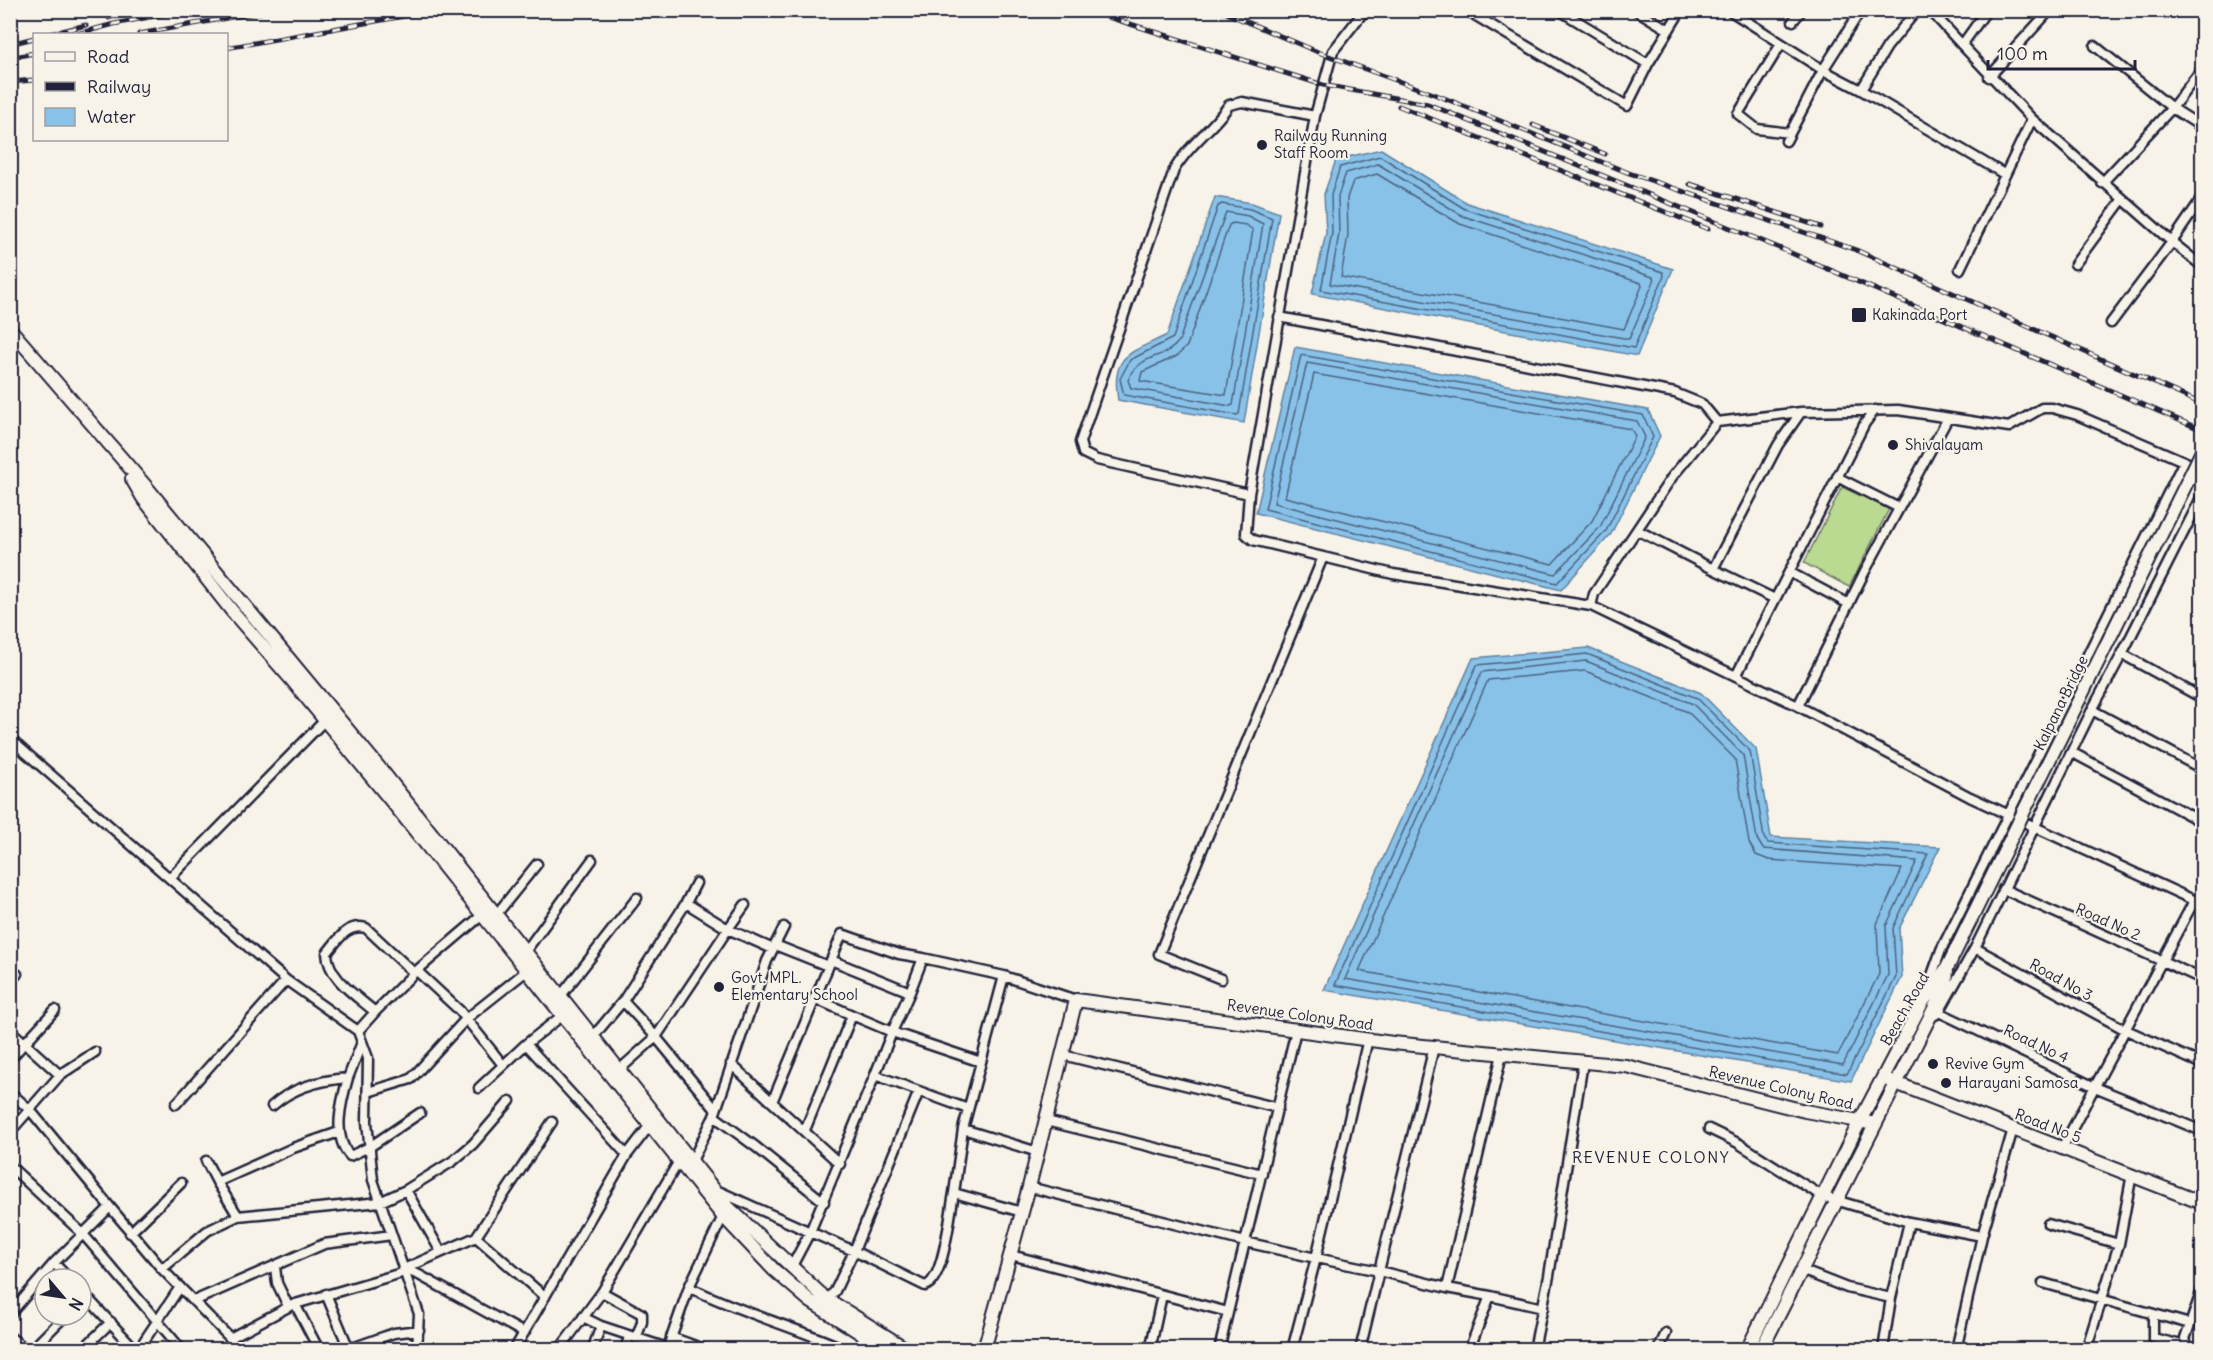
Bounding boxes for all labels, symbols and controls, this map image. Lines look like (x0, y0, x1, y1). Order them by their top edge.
legend (33, 33, 228, 141)
scale bar (1988, 33, 2135, 71)
text: 100 m (1997, 42, 2048, 65)
text: Road (87, 45, 130, 68)
text: Railway (87, 75, 151, 98)
text: Water (87, 105, 137, 128)
place label: Railway Running Staff Room (1274, 126, 1387, 162)
marker: Railway Running Staff Room (1255, 138, 1269, 152)
place label: Kakinada Port (1872, 305, 1967, 324)
marker: Kakinada Port (1850, 306, 1868, 324)
place label: Shivalayam (1905, 435, 1983, 454)
marker: Shivalayam (1886, 438, 1900, 452)
street label: Kalpana Bridge (2029, 652, 2092, 754)
street label: Road No 2 (2073, 899, 2144, 944)
street label: Road No 3 (2026, 954, 2096, 1005)
place label: Govt. MPL. Elementary School (731, 968, 858, 1004)
street label: Beach Road (1876, 969, 1933, 1049)
marker: Govt. MPL. Elementary School (712, 980, 726, 994)
street label: Revenue Colony Road (1226, 995, 1375, 1034)
street label: Road No 4 (2001, 1020, 2072, 1067)
place label: Revive Gym (1945, 1054, 2024, 1073)
marker: Revive Gym (1926, 1057, 1940, 1071)
street label: Revenue Colony Road (1707, 1062, 1855, 1113)
place label: Harayani Samosa (1958, 1073, 2079, 1092)
marker: Harayani Samosa (1939, 1076, 1953, 1090)
street label: Road No 5 (2012, 1104, 2084, 1147)
district label: REVENUE COLONY (1572, 1147, 1730, 1167)
north arrow (33, 1267, 93, 1327)
text: N (65, 1295, 88, 1314)

